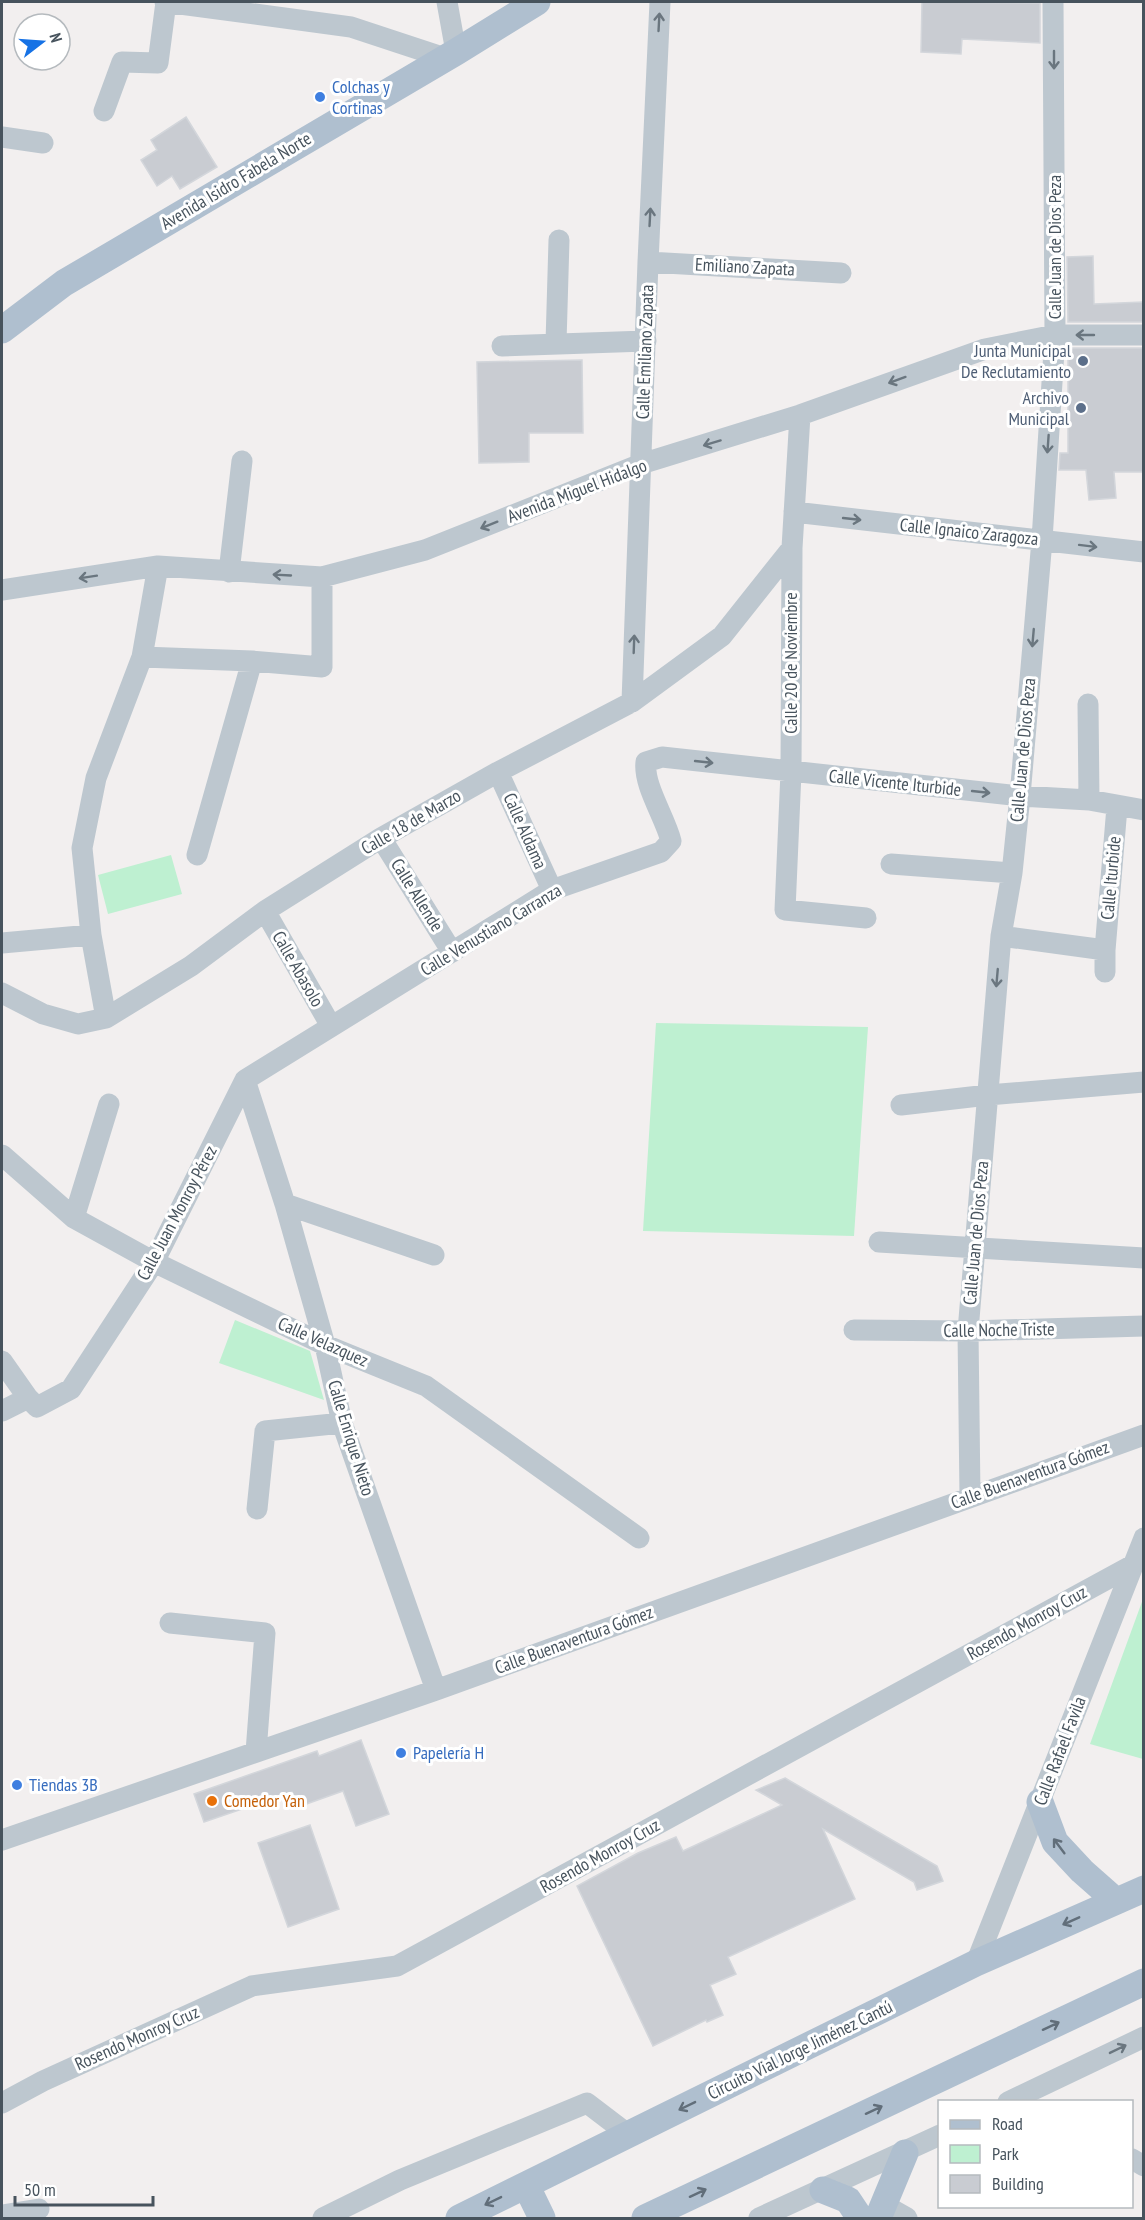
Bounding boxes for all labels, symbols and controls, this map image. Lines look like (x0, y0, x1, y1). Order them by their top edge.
north arrow (12, 12, 72, 72)
one-way arrow (653, 13, 664, 33)
text: N (46, 31, 67, 45)
one-way arrow (1048, 49, 1060, 69)
place label: Colchas y Cortinas (332, 75, 390, 119)
marker: Colchas y Cortinas (313, 90, 327, 104)
street label: Avenida Isidro Fabela Norte (156, 127, 315, 235)
street label: Calle Juan de Dios Peza (1043, 175, 1066, 319)
one-way arrow (644, 208, 655, 228)
street label: Emiliano Zapata (695, 252, 795, 281)
street label: Calle Emiliano Zapata (631, 284, 658, 420)
one-way arrow (1076, 329, 1096, 341)
place label: Junta Municipal De Reclutamiento (961, 339, 1072, 383)
marker: Junta Municipal De Reclutamiento (1076, 354, 1090, 368)
one-way arrow (888, 376, 907, 387)
place label: Archivo Municipal (1008, 386, 1070, 430)
marker: Archivo Municipal (1074, 401, 1088, 415)
one-way arrow (1042, 433, 1053, 453)
one-way arrow (703, 438, 722, 449)
street label: Avenida Miguel Hidalgo (504, 453, 650, 528)
street label: Calle Ignaico Zaragoza (899, 513, 1039, 550)
one-way arrow (842, 514, 862, 525)
one-way arrow (481, 520, 499, 531)
one-way arrow (1077, 540, 1097, 551)
one-way arrow (272, 569, 292, 580)
one-way arrow (79, 571, 98, 582)
street label: Calle 20 de Noviembre (779, 592, 802, 734)
one-way arrow (1027, 628, 1038, 648)
one-way arrow (629, 634, 640, 654)
street label: Calle Juan de Dios Peza (1005, 677, 1040, 823)
one-way arrow (693, 757, 713, 768)
street label: Calle Vicente Iturbide (828, 764, 962, 801)
street label: Calle 18 de Marzo (357, 784, 465, 859)
one-way arrow (971, 787, 991, 798)
street label: Calle Aldama (498, 789, 552, 872)
street label: Calle Iturbide (1095, 835, 1126, 921)
street label: Calle Allende (386, 854, 449, 936)
street label: Calle Venustiano Carranza (416, 878, 565, 981)
street label: Calle Abasolo (268, 927, 329, 1011)
one-way arrow (991, 968, 1002, 988)
street label: Calle Juan Monroy Pérez (131, 1141, 222, 1284)
street label: Calle Juan de Dios Peza (958, 1160, 993, 1306)
street label: Calle Velazquez (275, 1311, 372, 1372)
street label: Calle Noche Triste (943, 1317, 1055, 1342)
street label: Calle Enrique Nieto (323, 1377, 380, 1499)
street label: Calle Buenaventura Gómez (948, 1435, 1112, 1514)
street label: Rosendo Monroy Cruz (963, 1580, 1091, 1665)
street label: Calle Buenaventura Gómez (492, 1600, 656, 1679)
street label: Calle Rafael Favila (1028, 1693, 1091, 1809)
place label: Papelería H (413, 1741, 484, 1764)
marker: Papelería H (394, 1746, 408, 1760)
place label: Tiendas 3B (29, 1773, 98, 1796)
marker: Tiendas 3B (10, 1778, 24, 1792)
place label: Comedor Yan (224, 1789, 305, 1812)
marker: Comedor Yan (205, 1794, 219, 1808)
street label: Rosendo Monroy Cruz (536, 1813, 664, 1898)
one-way arrow (1053, 1838, 1066, 1854)
one-way arrow (1062, 1915, 1080, 1927)
street label: Circuito Vial Jorge Jiménez Cantú (703, 1995, 896, 2104)
street label: Rosendo Monroy Cruz (71, 2000, 202, 2075)
one-way arrow (1041, 2020, 1059, 2032)
one-way arrow (1108, 2043, 1126, 2054)
legend (938, 2100, 1133, 2208)
one-way arrow (679, 2101, 697, 2113)
one-way arrow (865, 2103, 883, 2115)
text: Road (992, 2112, 1023, 2135)
text: Park (992, 2142, 1019, 2165)
scale bar (15, 2169, 153, 2207)
text: Building (992, 2172, 1044, 2195)
text: 50 m (24, 2178, 56, 2201)
one-way arrow (689, 2187, 707, 2199)
one-way arrow (485, 2196, 503, 2208)

